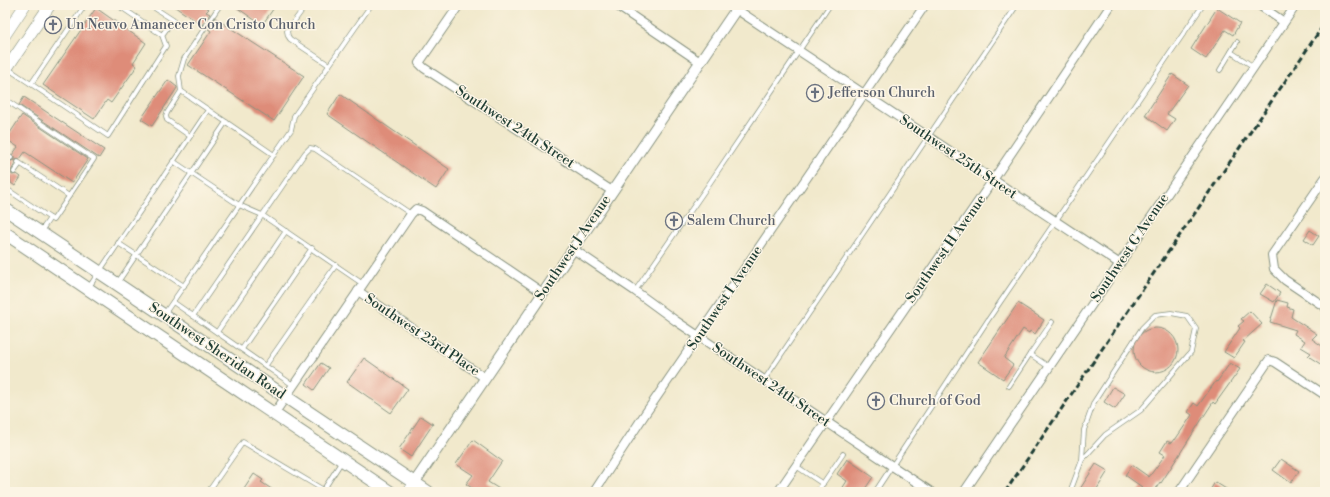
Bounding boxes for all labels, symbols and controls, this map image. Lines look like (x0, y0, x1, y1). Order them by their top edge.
church icon: Un Neuvo Amanecer Con Cristo Church (43, 15, 63, 35)
place label: Un Neuvo Amanecer Con Cristo Church (66, 16, 316, 34)
street label: Southwest 24th Street (452, 82, 578, 172)
church icon: Jefferson Church (805, 83, 825, 103)
place label: Jefferson Church (827, 84, 936, 102)
street label: Southwest 25th Street (896, 111, 1020, 203)
street label: Southwest G Avenue (1087, 190, 1173, 306)
street label: Southwest H Avenue (902, 191, 990, 307)
street label: Southwest J Avenue (531, 192, 615, 304)
church icon: Salem Church (664, 211, 684, 231)
place label: Salem Church (687, 212, 776, 230)
street label: Southwest I Avenue (683, 242, 767, 354)
street label: Southwest 23rd Place (361, 290, 483, 380)
street label: Southwest Sheridan Road (145, 298, 289, 404)
street label: Southwest 24th Street (708, 339, 834, 431)
church icon: Church of God (866, 391, 886, 411)
place label: Church of God (889, 392, 981, 410)

